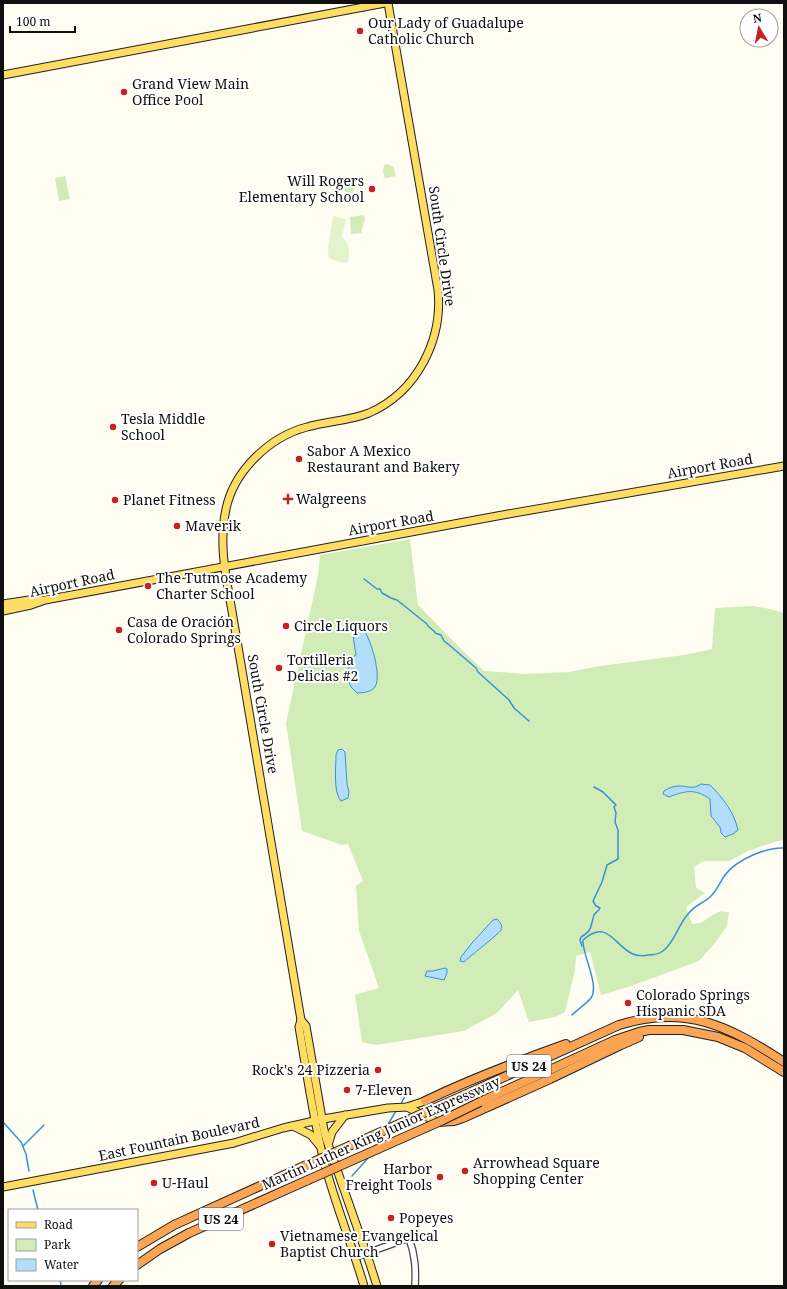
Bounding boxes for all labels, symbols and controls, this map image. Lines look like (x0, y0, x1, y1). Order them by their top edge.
scale bar (10, 8, 75, 34)
north arrow (739, 8, 779, 48)
text: N (752, 9, 763, 26)
text: 100 m (16, 13, 51, 30)
place label: Our Lady of Guadalupe Catholic Church (368, 13, 524, 48)
marker: Our Lady of Guadalupe Catholic Church (355, 26, 365, 36)
place label: Grand View Main Office Pool (132, 74, 249, 109)
marker: Grand View Main Office Pool (119, 87, 129, 97)
place label: Will Rogers Elementary School (239, 171, 365, 206)
marker: Will Rogers Elementary School (367, 184, 377, 194)
street label: South Circle Drive (425, 185, 460, 307)
place label: Tesla Middle School (121, 409, 205, 444)
marker: Tesla Middle School (108, 422, 118, 432)
place label: Sabor A Mexico Restaurant and Bakery (307, 441, 460, 476)
street label: Airport Road (666, 449, 755, 482)
marker: Sabor A Mexico Restaurant and Bakery (294, 454, 304, 464)
place label: Walgreens (296, 489, 366, 508)
place label: Planet Fitness (123, 490, 216, 509)
marker: Walgreens (283, 494, 293, 504)
marker: Planet Fitness (110, 495, 120, 505)
street label: Airport Road (347, 506, 436, 539)
place label: Maverik (185, 516, 242, 535)
marker: Maverik (172, 521, 182, 531)
street label: Airport Road (28, 564, 117, 601)
place label: The Tutmose Academy Charter School (156, 568, 307, 603)
marker: The Tutmose Academy Charter School (143, 581, 153, 591)
place label: Casa de Oración Colorado Springs (127, 612, 241, 647)
place label: Circle Liquors (294, 616, 388, 635)
marker: Circle Liquors (281, 621, 291, 631)
marker: Casa de Oración Colorado Springs (114, 625, 124, 635)
place label: Tortilleria Delicias #2 (287, 650, 358, 685)
street label: South Circle Drive (244, 653, 283, 775)
marker: Tortilleria Delicias #2 (274, 663, 284, 673)
place label: Colorado Springs Hispanic SDA (636, 985, 750, 1020)
marker: Colorado Springs Hispanic SDA (623, 998, 633, 1008)
road number: US 24 (507, 1055, 551, 1077)
place label: Rock's 24 Pizzeria (252, 1060, 370, 1079)
marker: Rock's 24 Pizzeria (373, 1065, 383, 1075)
street label: Martin Luther King Junior Expressway (259, 1071, 503, 1194)
place label: 7-Eleven (355, 1080, 412, 1099)
marker: 7-Eleven (342, 1085, 352, 1095)
street label: East Fountain Boulevard (97, 1112, 262, 1165)
place label: Arrowhead Square Shopping Center (473, 1153, 600, 1188)
place label: Harbor Freight Tools (345, 1159, 432, 1194)
marker: Arrowhead Square Shopping Center (460, 1166, 470, 1176)
marker: Harbor Freight Tools (435, 1172, 445, 1182)
place label: U-Haul (162, 1173, 209, 1192)
marker: U-Haul (149, 1178, 159, 1188)
road number: US 24 (199, 1208, 243, 1230)
place label: Popeyes (399, 1208, 453, 1227)
legend (8, 1209, 138, 1281)
marker: Popeyes (386, 1213, 396, 1223)
text: Road (44, 1216, 74, 1233)
place label: Vietnamese Evangelical Baptist Church (280, 1226, 439, 1261)
text: Park (44, 1236, 72, 1253)
marker: Vietnamese Evangelical Baptist Church (267, 1239, 277, 1249)
text: Water (44, 1256, 79, 1273)

